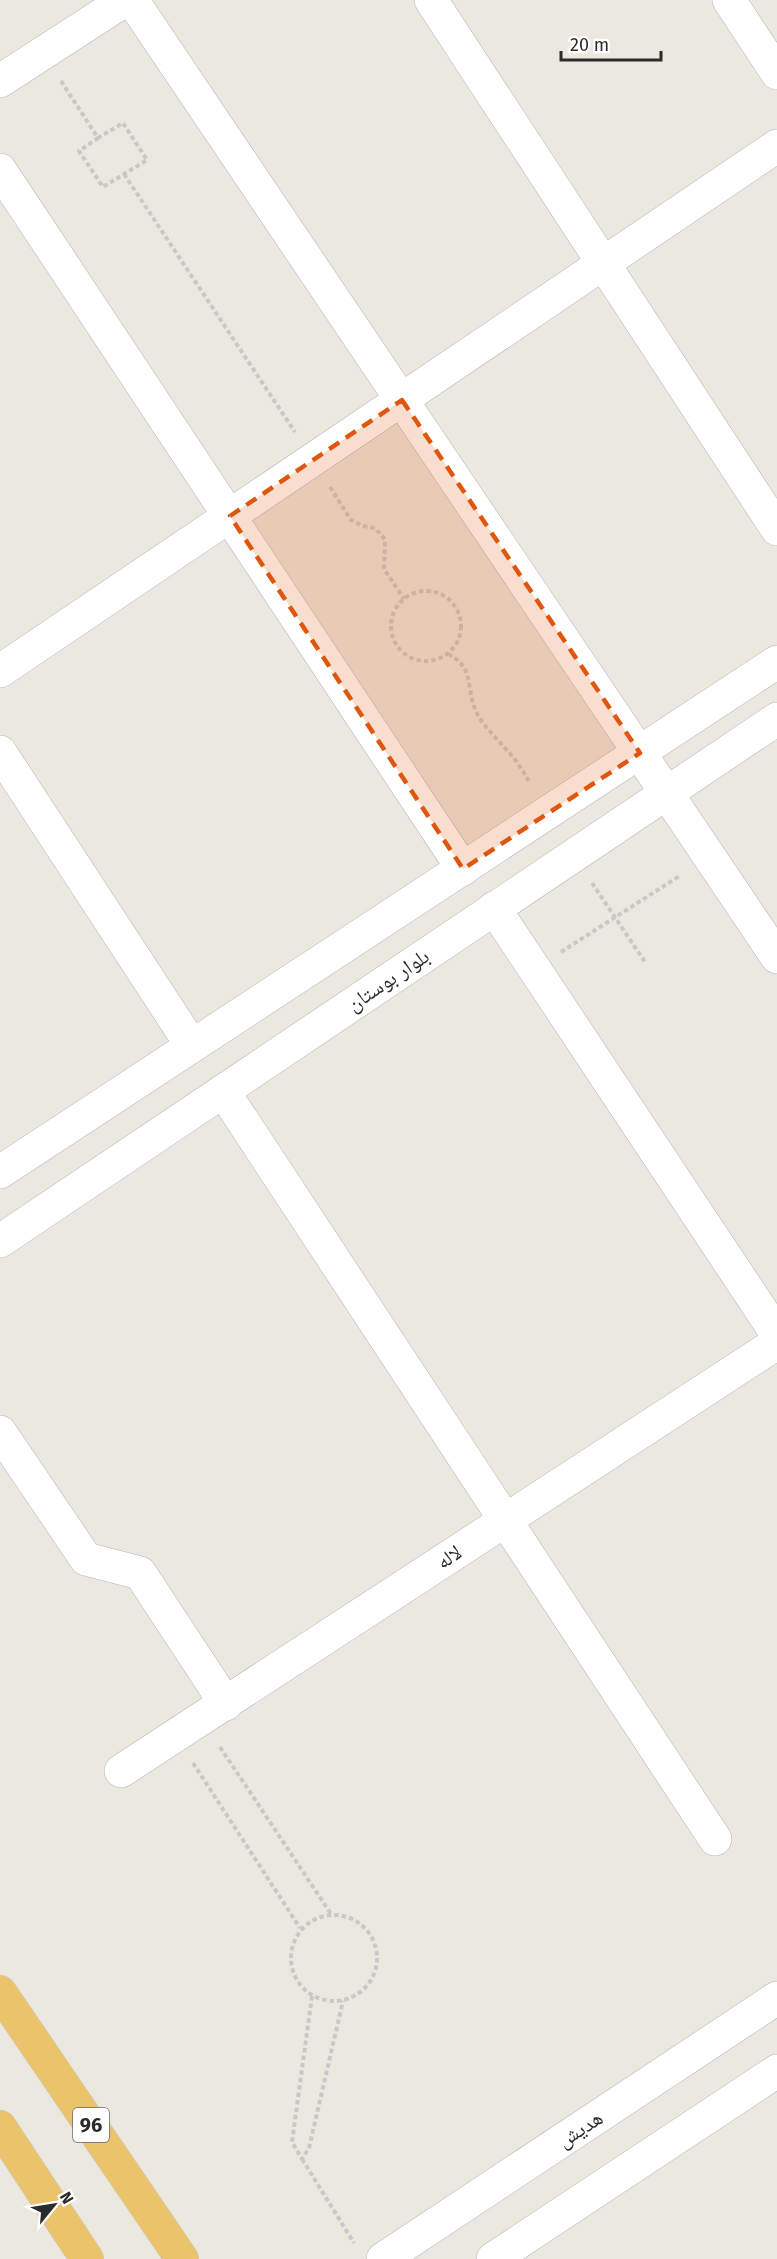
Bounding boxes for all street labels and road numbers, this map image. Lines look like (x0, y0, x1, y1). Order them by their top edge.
street label: بلوار بوستان (342, 943, 434, 1017)
street label: لاله (432, 1539, 466, 1575)
street label: هدیش (552, 2105, 608, 2153)
road number: 96 (73, 2108, 109, 2142)

